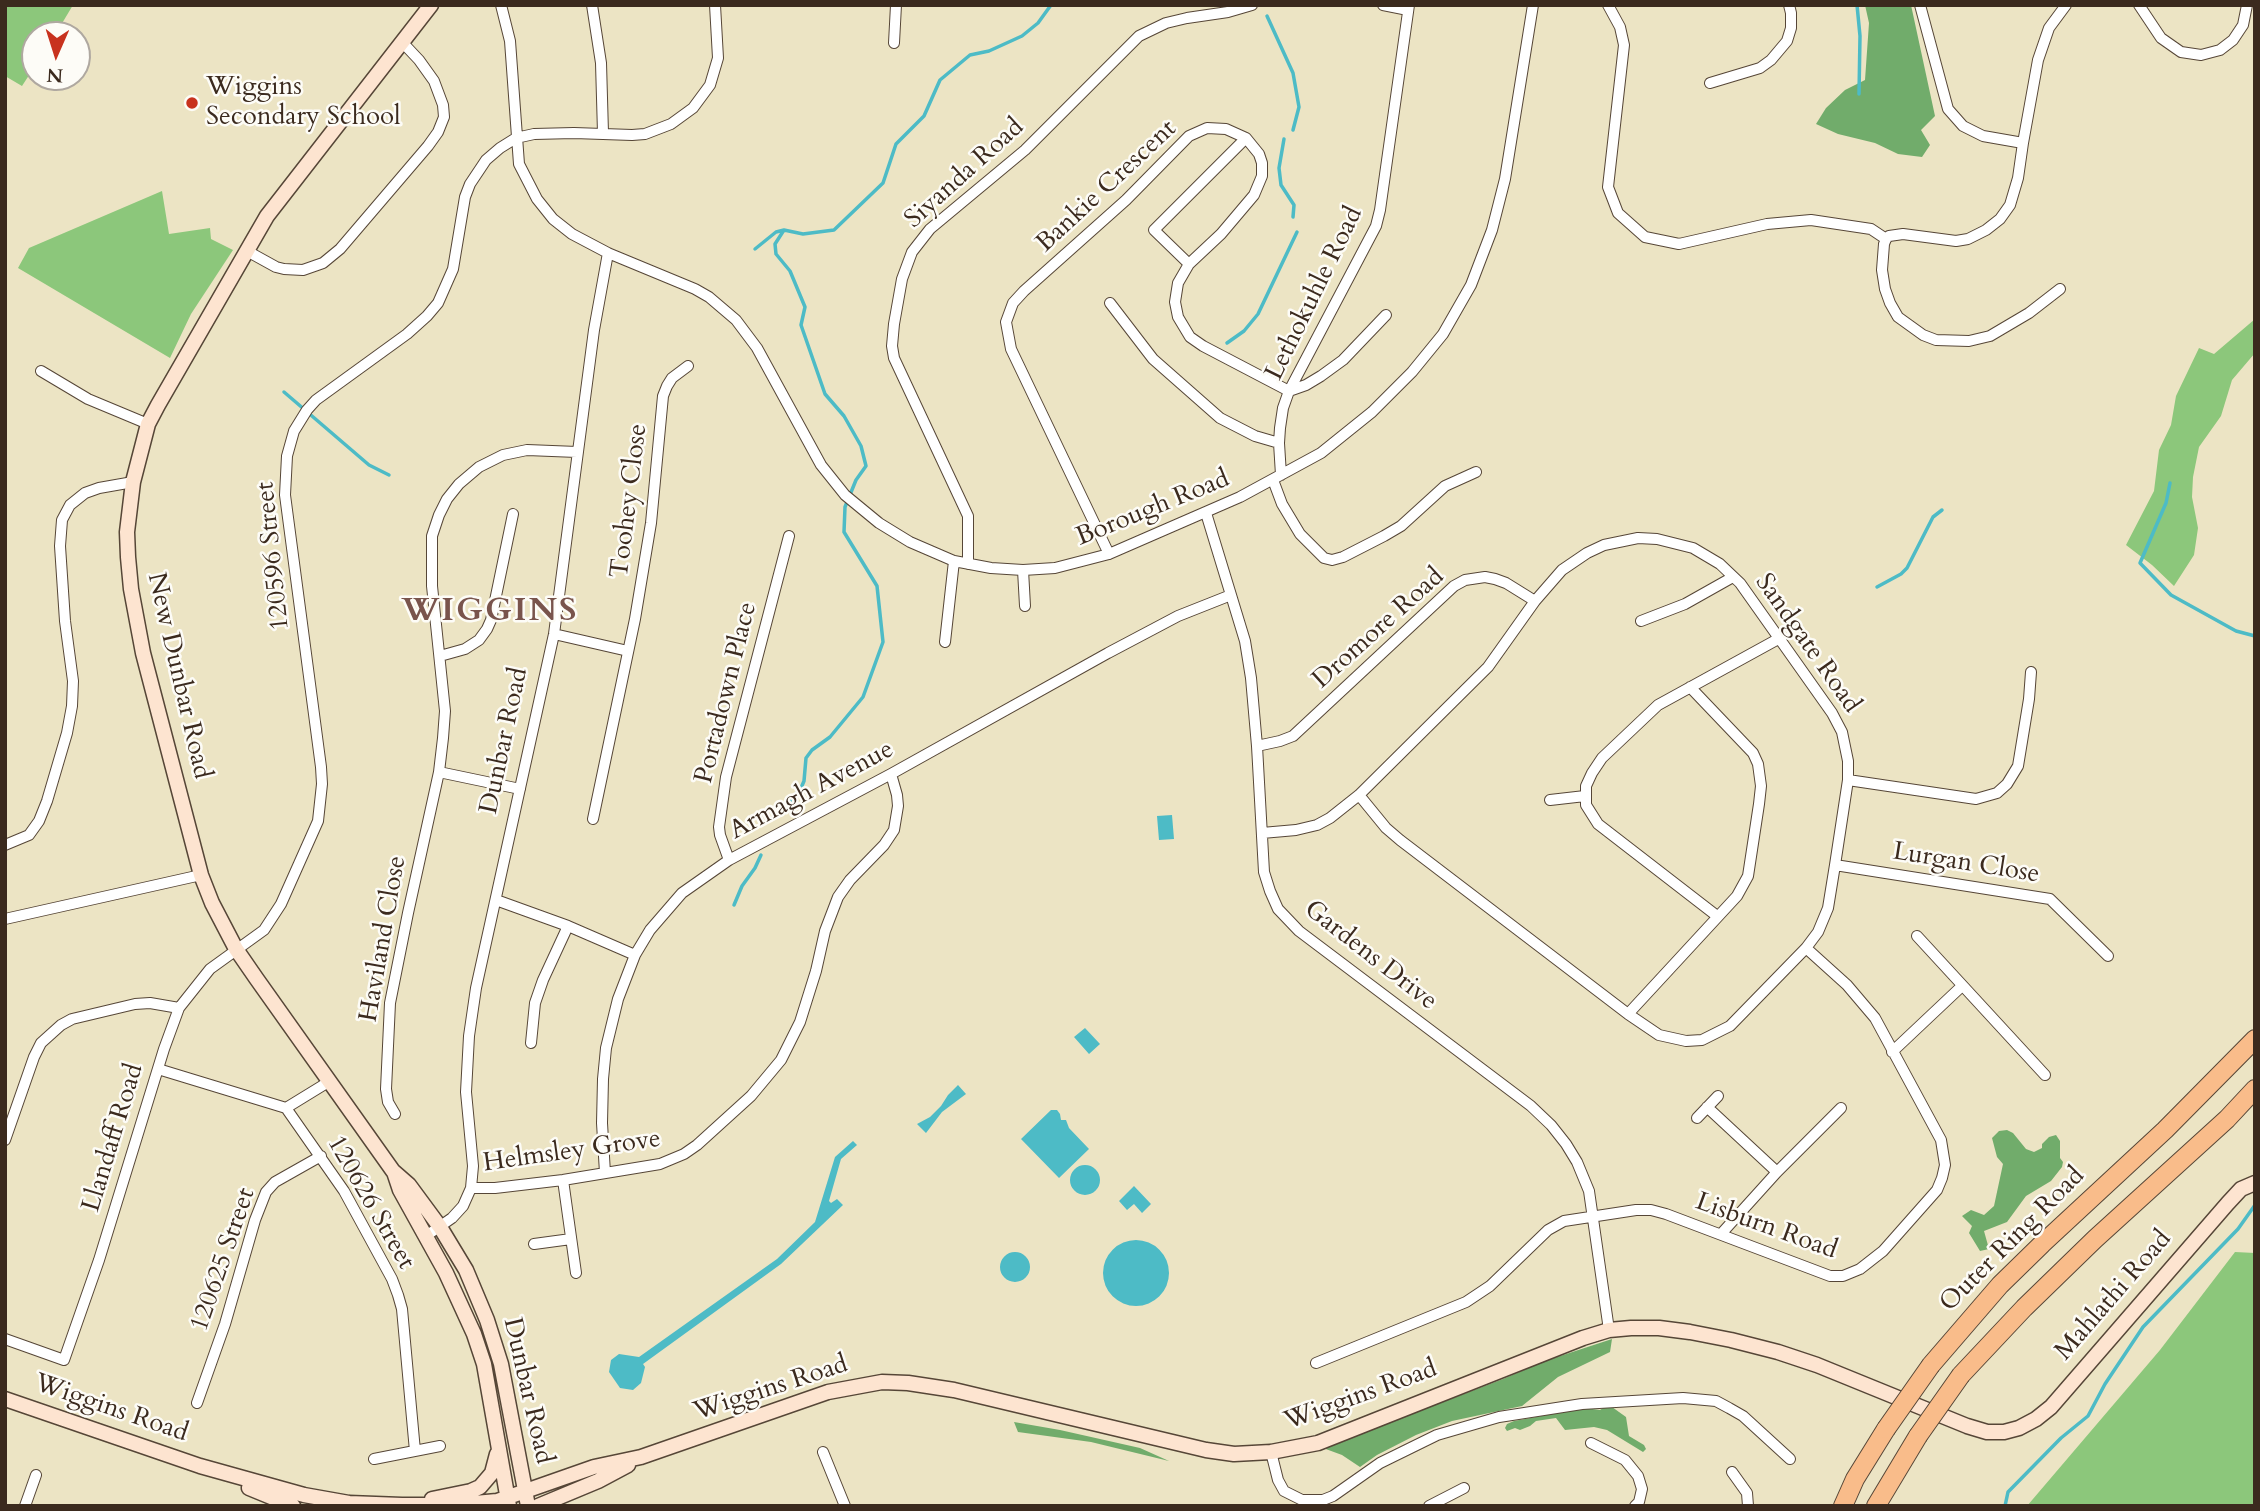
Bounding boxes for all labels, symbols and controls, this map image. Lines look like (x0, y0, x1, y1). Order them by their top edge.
north arrow (21, 21, 91, 91)
text: N (46, 62, 64, 88)
place label: Wiggins Secondary School (206, 72, 401, 134)
marker: Wiggins Secondary School (184, 95, 200, 111)
street label: Siyanda Road (899, 112, 1031, 236)
street label: Bankie Crescent (1030, 114, 1184, 260)
street label: Lethokuhle Road (1260, 202, 1370, 386)
street label: Toohey Close (605, 422, 655, 580)
street label: Borough Road (1072, 464, 1234, 554)
street label: 120596 Street (251, 480, 297, 632)
street label: Dromore Road (1307, 562, 1451, 696)
street label: Sandgate Road (1748, 568, 1866, 720)
street label: New Dunbar Road (139, 570, 217, 782)
district label: WIGGINS (402, 592, 578, 632)
street label: Portadown Place (689, 599, 765, 787)
street label: Dunbar Road (474, 665, 536, 817)
street label: Armagh Avenue (725, 735, 899, 847)
street label: Lurgan Close (1890, 837, 2042, 891)
street label: Haviland Close (354, 854, 414, 1024)
street label: Gardens Drive (1297, 894, 1443, 1018)
street label: Llandaff Road (77, 1060, 151, 1216)
street label: Helmsley Grove (481, 1124, 663, 1180)
street label: 120626 Street (319, 1130, 421, 1276)
street label: Outer Ring Road (1934, 1161, 2092, 1319)
street label: 120625 Street (185, 1184, 263, 1336)
street label: Lisburn Road (1691, 1187, 1841, 1267)
street label: Mahlathi Road (2049, 1225, 2179, 1367)
street label: Dunbar Road (495, 1315, 559, 1467)
street label: Wiggins Road (690, 1349, 852, 1429)
street label: Wiggins Road (1280, 1354, 1442, 1438)
street label: Wiggins Road (30, 1368, 192, 1450)

